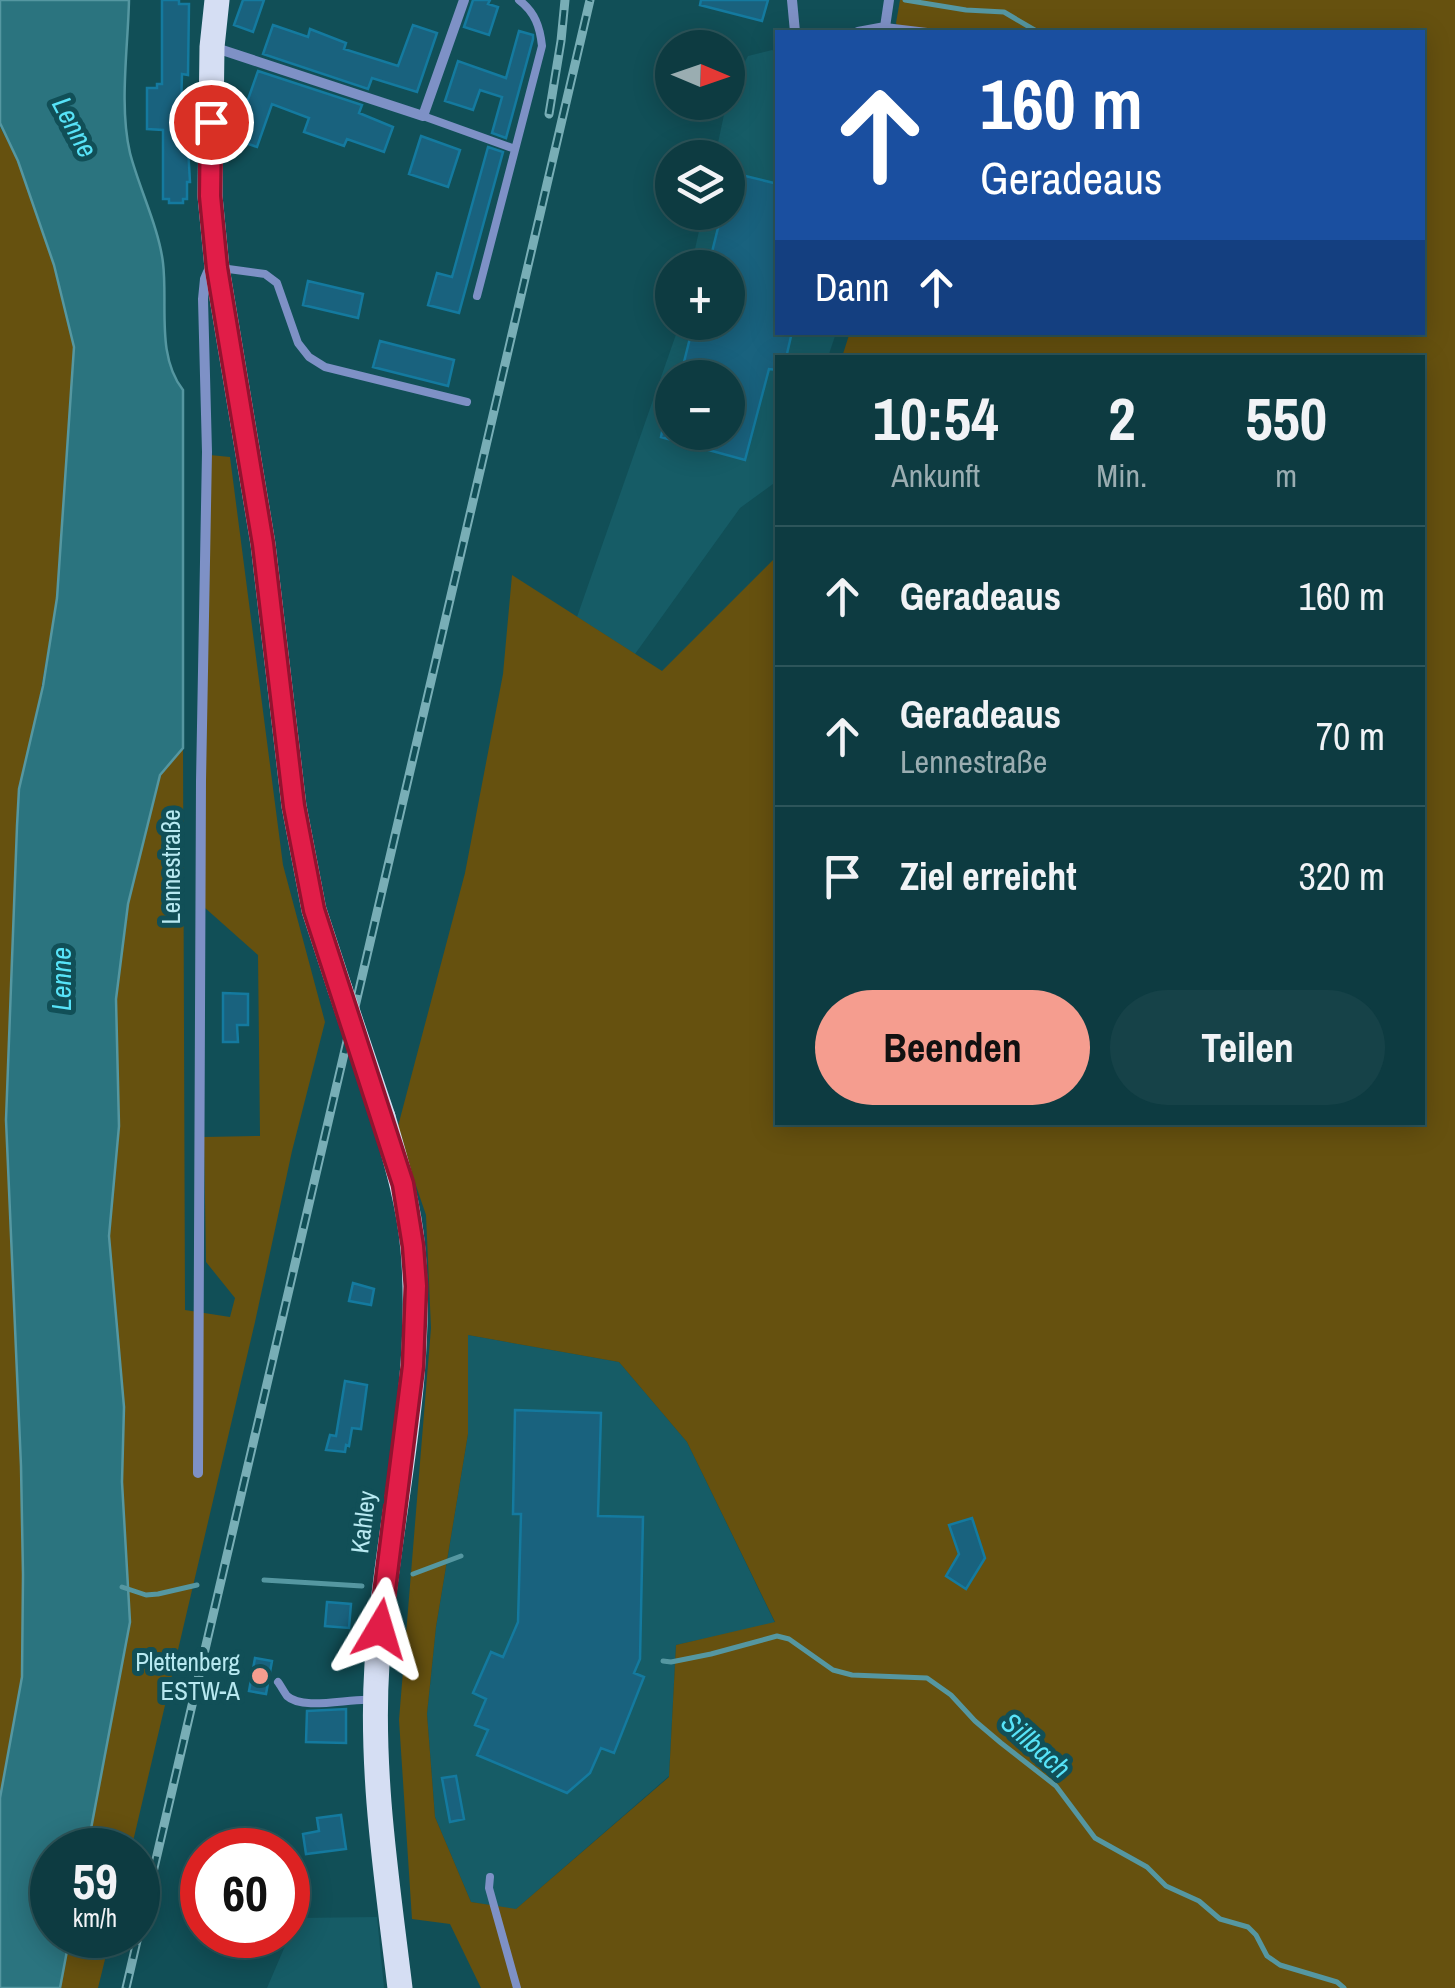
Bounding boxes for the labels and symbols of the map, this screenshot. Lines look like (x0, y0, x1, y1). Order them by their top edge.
north arrow (655, 30, 745, 120)
pin (169, 80, 254, 165)
water label: Lenne (43, 90, 107, 164)
street label: Lennestraße (154, 809, 188, 925)
water label: Lenne (42, 947, 80, 1011)
street label: Kahley (342, 1488, 384, 1555)
position arrow (328, 1577, 432, 1681)
place label: Plettenberg ESTW-A (135, 1645, 241, 1708)
marker: Plettenberg ESTW-A (249, 1665, 271, 1687)
water label: Sillbach (993, 1704, 1079, 1786)
speed limit sign: 60 (180, 1828, 310, 1958)

